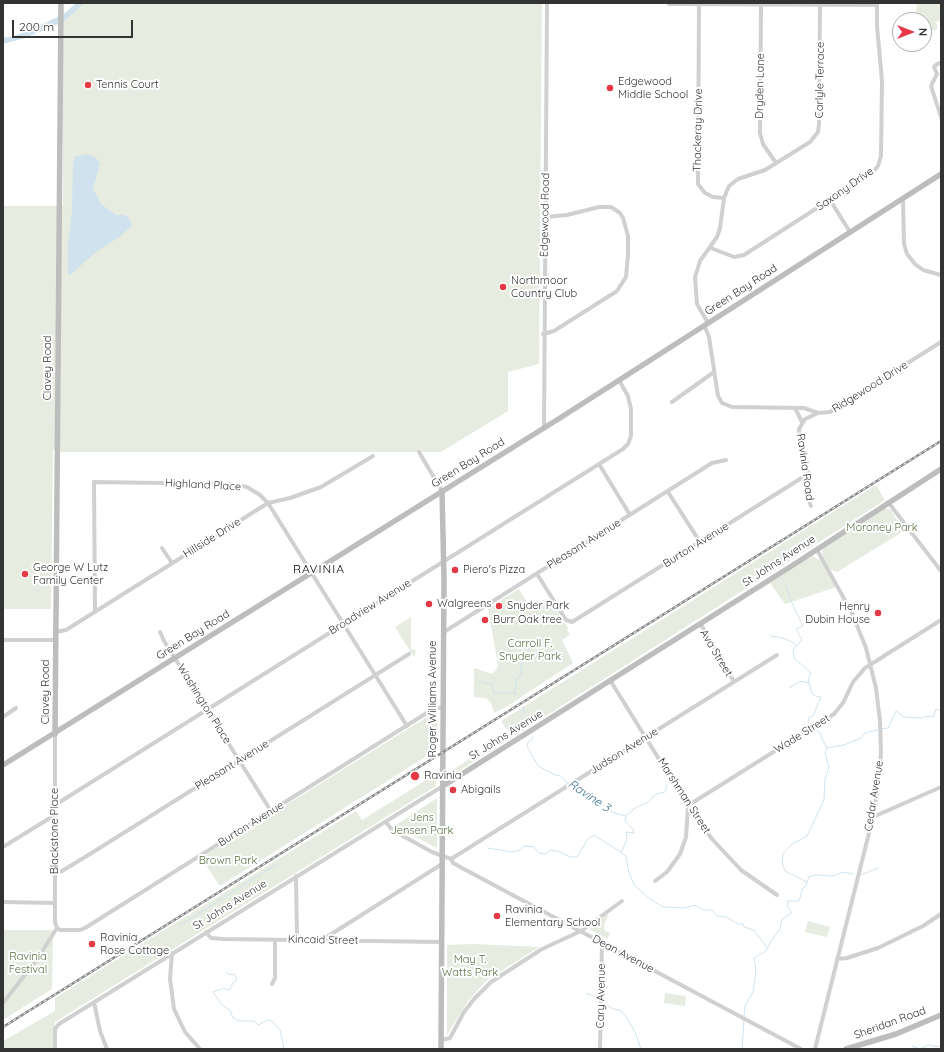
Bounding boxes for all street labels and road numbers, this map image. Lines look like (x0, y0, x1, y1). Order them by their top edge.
street label: Carlyle Terrace (813, 41, 827, 119)
street label: Dryden Lane (753, 53, 767, 119)
street label: Thackeray Drive (691, 88, 705, 172)
street label: Saxony Drive (814, 164, 876, 214)
street label: Edgewood Road (538, 173, 552, 257)
street label: Green Bay Road (702, 262, 780, 318)
street label: Clavey Road (41, 336, 55, 400)
street label: Ridgewood Drive (830, 358, 910, 416)
street label: Ravinia Road (794, 433, 816, 501)
street label: Green Bay Road (429, 435, 507, 491)
street label: Highland Place (165, 476, 241, 494)
street label: Hillside Drive (181, 515, 243, 561)
street label: Pleasant Avenue (545, 516, 623, 572)
street label: Burton Avenue (661, 520, 731, 570)
street label: St Johns Avenue (740, 533, 818, 589)
street label: Broadview Avenue (326, 576, 414, 638)
street label: Green Bay Road (154, 607, 232, 663)
street label: Ava Street (697, 627, 735, 679)
street label: Roger Williams Avenue (426, 641, 440, 757)
street label: Clavey Road (39, 660, 53, 724)
street label: Washington Place (174, 662, 234, 746)
street label: St Johns Avenue (467, 707, 545, 763)
street label: Wade Street (772, 712, 832, 756)
street label: Judson Avenue (587, 725, 661, 777)
street label: Pleasant Avenue (193, 737, 271, 793)
street label: Marshman Street (655, 756, 713, 836)
street label: Cedar Avenue (862, 760, 886, 832)
street label: Blackstone Place (48, 788, 62, 874)
street label: Burton Avenue (216, 799, 286, 849)
street label: St Johns Avenue (191, 877, 269, 933)
street label: Dean Avenue (590, 932, 656, 976)
street label: Kincaid Street (288, 933, 358, 947)
street label: Cary Avenue (594, 963, 608, 1029)
street label: Sheridan Road (852, 1004, 928, 1042)

